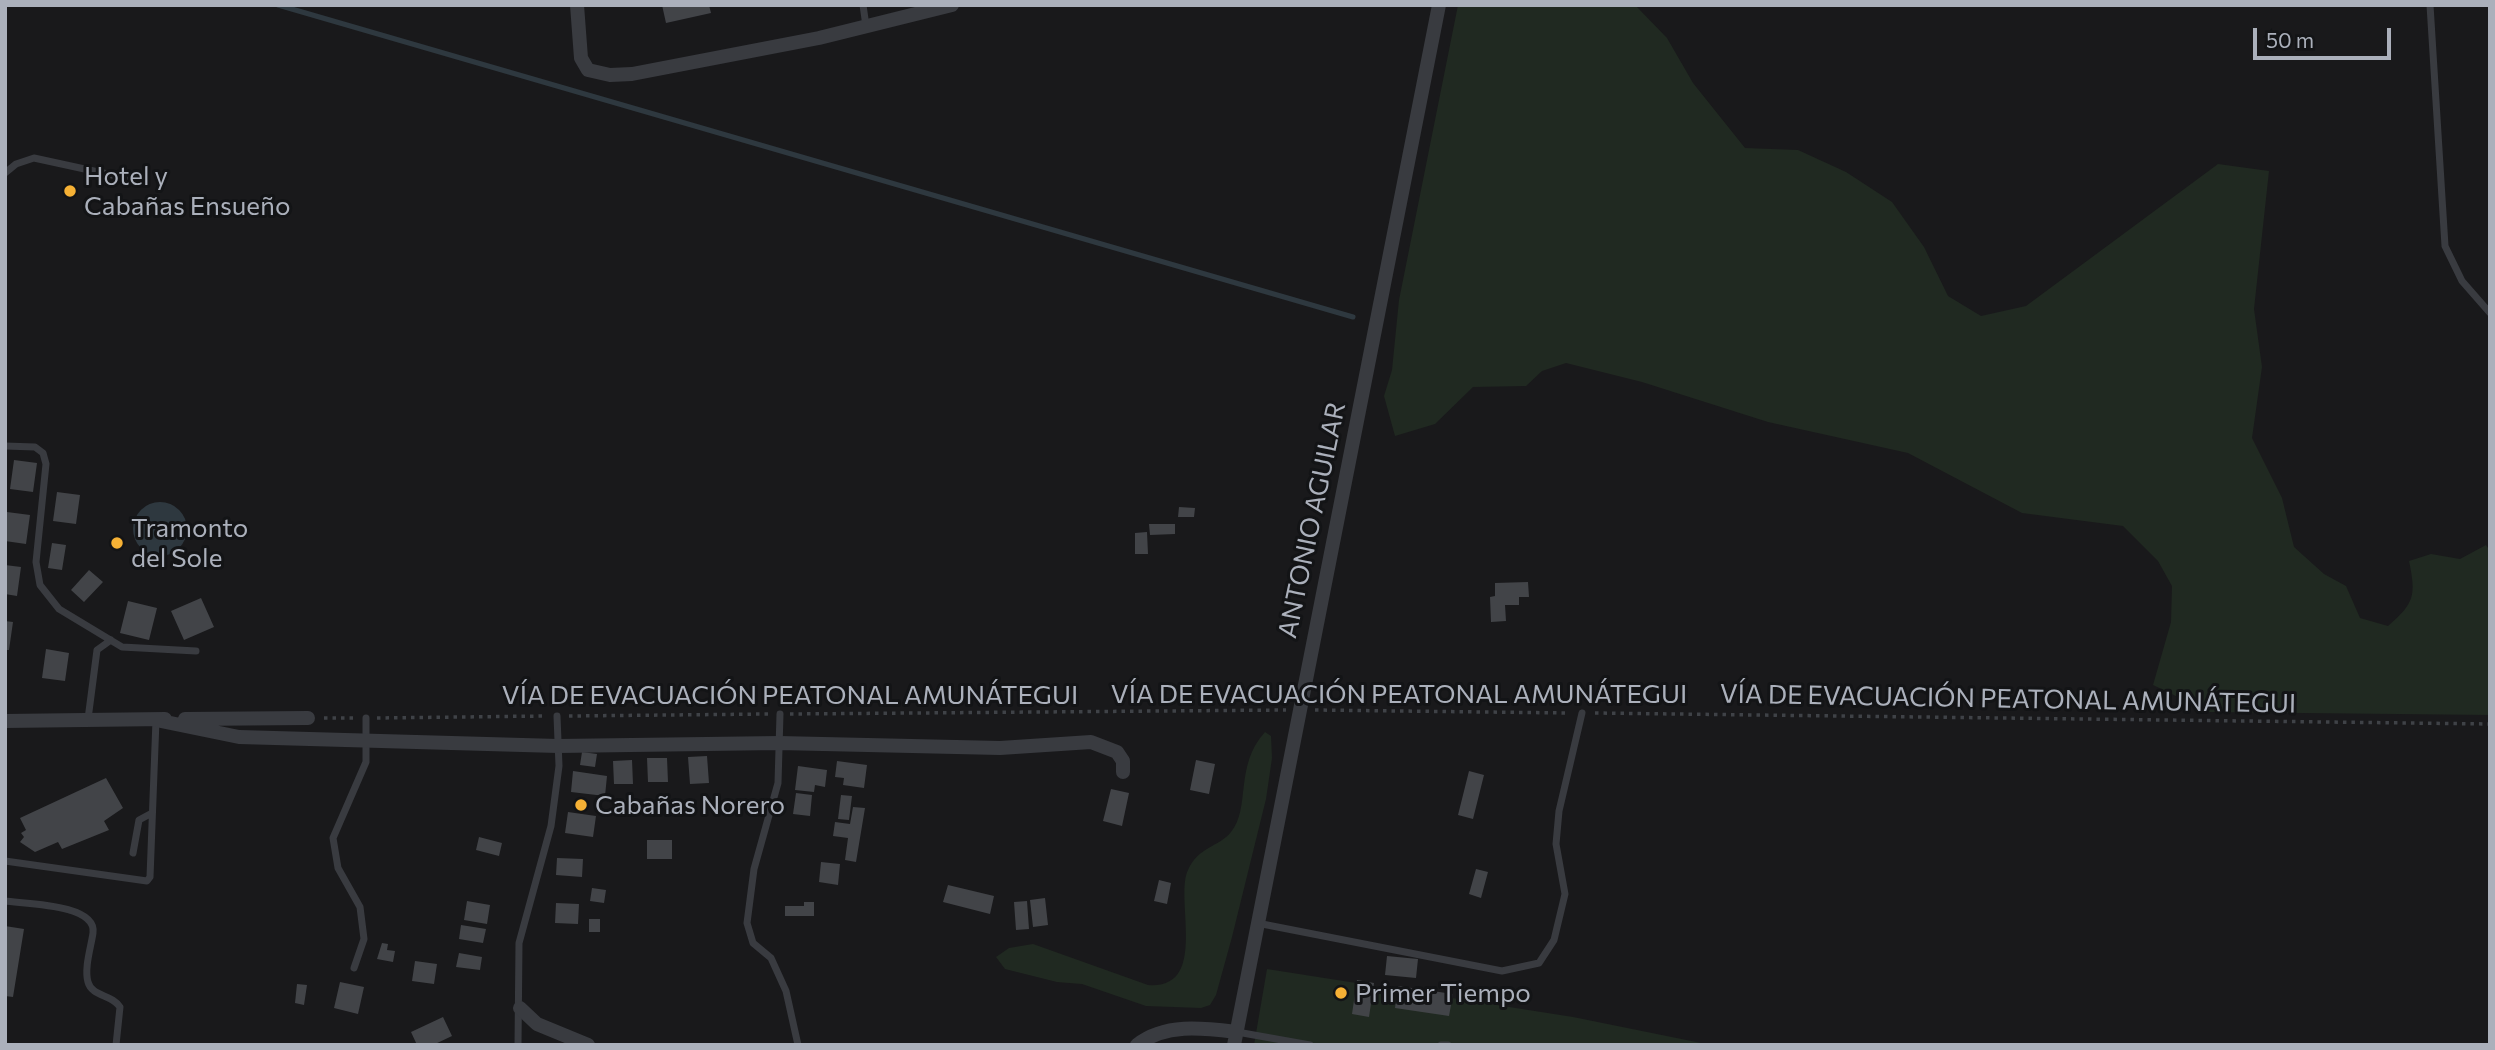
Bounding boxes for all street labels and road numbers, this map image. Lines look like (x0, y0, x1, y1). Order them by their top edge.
street label: ANTONIO AGUILAR (1272, 399, 1352, 641)
street label: VÍA DE EVACUACIÓN PEATONAL AMUNÁTEGUI (1111, 678, 1687, 710)
street label: VÍA DE EVACUACIÓN PEATONAL AMUNÁTEGUI (1720, 678, 2296, 720)
street label: VÍA DE EVACUACIÓN PEATONAL AMUNÁTEGUI (502, 679, 1078, 711)

